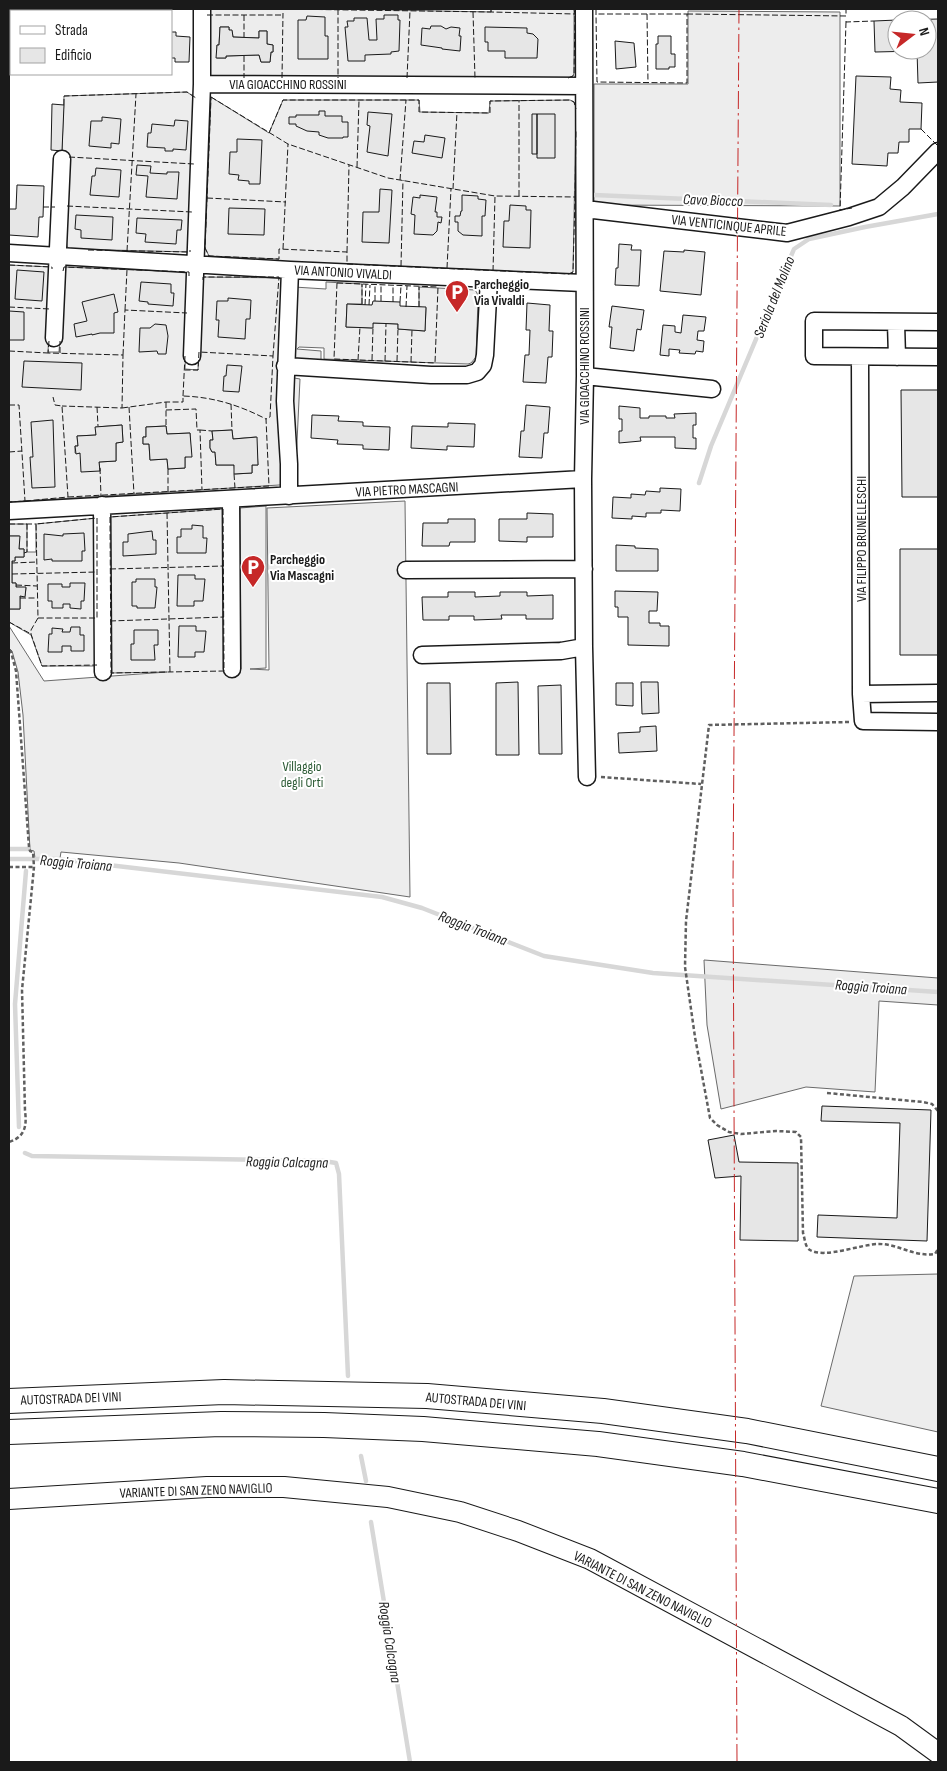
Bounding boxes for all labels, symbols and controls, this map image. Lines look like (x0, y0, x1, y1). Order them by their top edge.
legend (10, 10, 172, 75)
north arrow (887, 10, 937, 60)
text: Strada (55, 21, 88, 40)
text: N (915, 26, 933, 37)
text: Edificio (55, 46, 92, 65)
street label: VIA GIOACCHINO ROSSINI (229, 76, 347, 93)
water label: Cavo Biocco (683, 190, 743, 211)
street label: VIA VENTICINQUE APRILE (670, 211, 788, 240)
water label: Seriola del Molino (749, 254, 799, 341)
street label: VIA ANTONIO VIVALDI (294, 261, 392, 284)
place label: Parcheggio Via Vivaldi (474, 276, 529, 309)
parking icon: Parcheggio Via Vivaldi (444, 279, 470, 313)
street label: VIA GIOACCHINO ROSSINI (576, 307, 593, 425)
street label: VIA FILIPPO BRUNELLESCHI (853, 476, 870, 602)
street label: VIA PIETRO MASCAGNI (355, 478, 459, 501)
place label: Parcheggio Via Mascagni (270, 551, 334, 584)
parking icon: Parcheggio Via Mascagni (240, 554, 266, 588)
park label: Villaggio degli Orti (281, 758, 323, 791)
water label: Roggia Troiana (39, 851, 113, 876)
water label: Roggia Troiana (436, 907, 510, 950)
water label: Roggia Troiana (834, 976, 908, 999)
water label: Roggia Calcagna (246, 1152, 328, 1173)
street label: AUTOSTRADA DEI VINI (19, 1388, 122, 1409)
street label: AUTOSTRADA DEI VINI (424, 1389, 527, 1414)
street label: VARIANTE DI SAN ZENO NAVIGLIO (119, 1479, 273, 1502)
street label: VARIANTE DI SAN ZENO NAVIGLIO (571, 1547, 715, 1632)
water label: Roggia Calcagna (374, 1600, 405, 1684)

